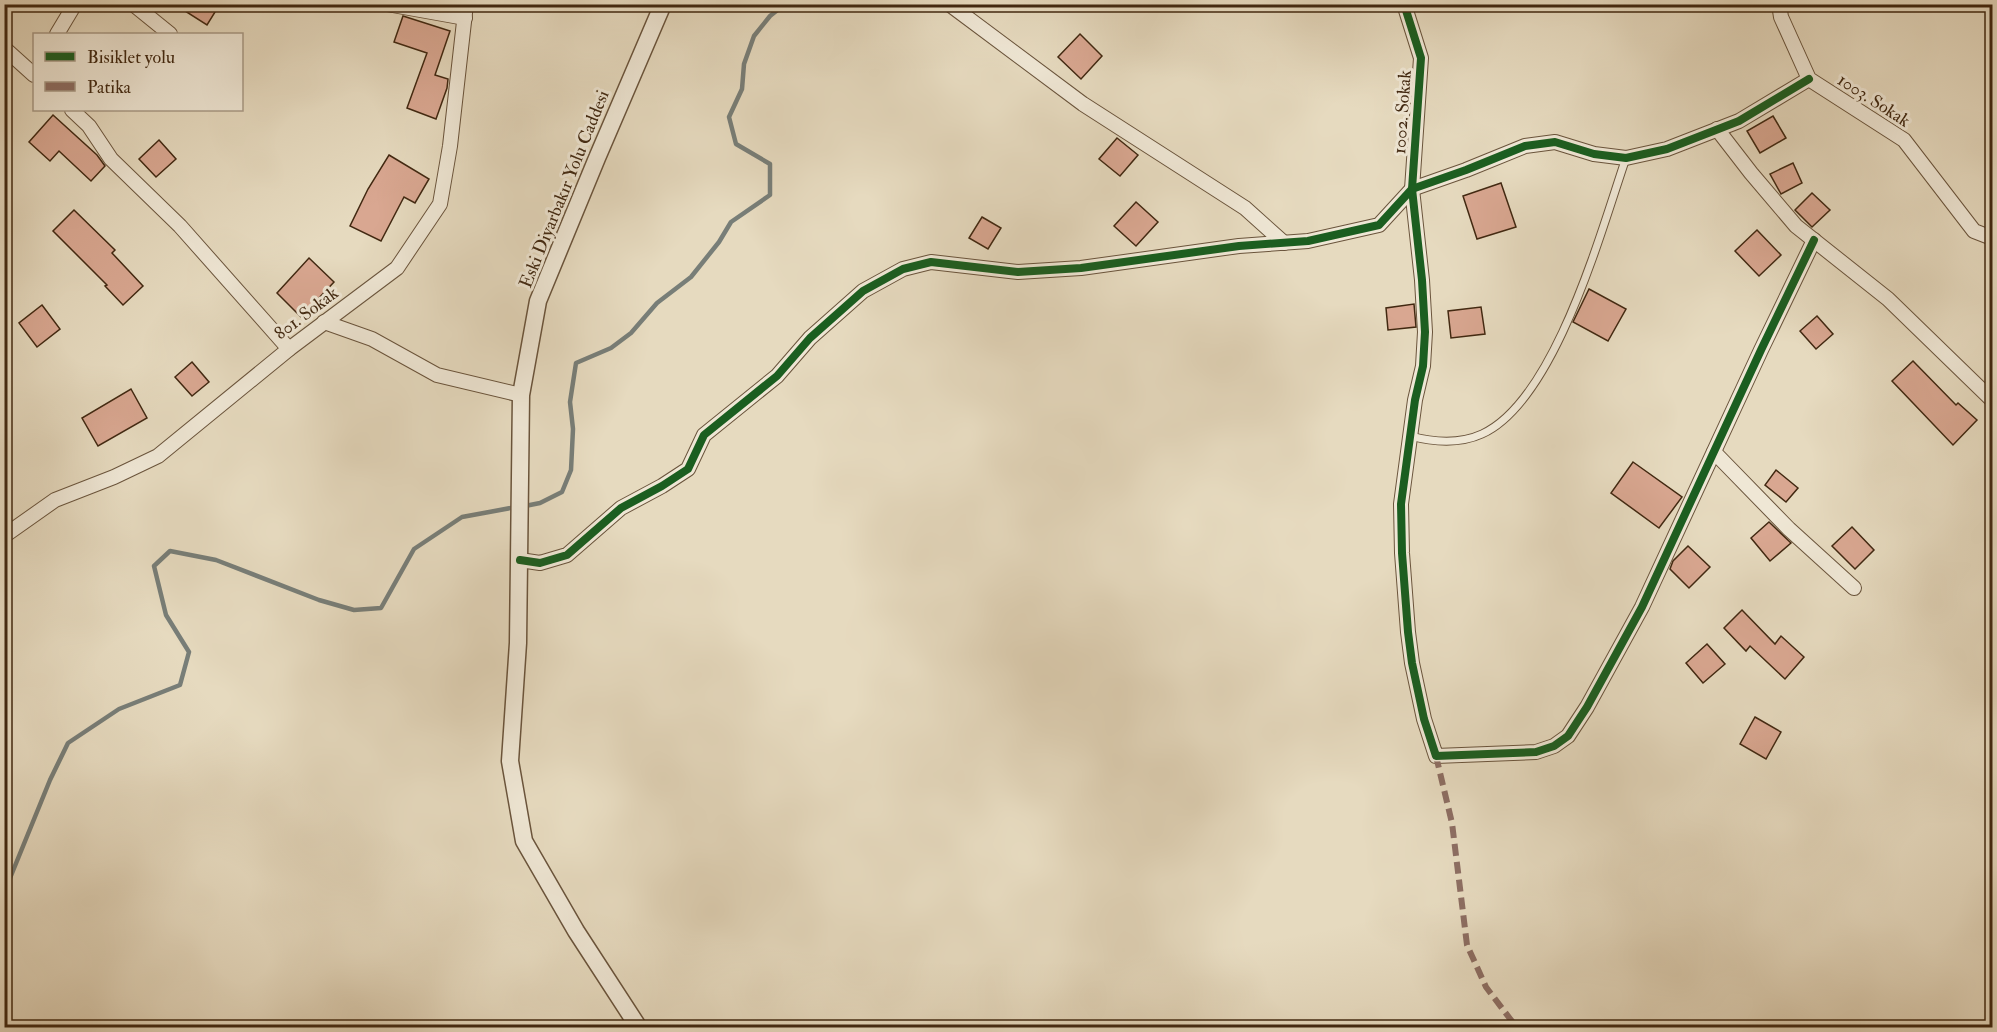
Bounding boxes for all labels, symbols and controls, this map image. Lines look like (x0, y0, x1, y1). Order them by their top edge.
legend (33, 33, 243, 111)
text: Bisiklet yolu (87, 46, 175, 69)
street label: 1003. Sokak (1833, 68, 1915, 133)
street label: 1002. Sokak (1388, 69, 1417, 155)
text: Patika (87, 76, 132, 99)
street label: Eski Diyarbakır Yolu Caddesi (514, 87, 615, 291)
street label: 801. Sokak (270, 282, 343, 345)

